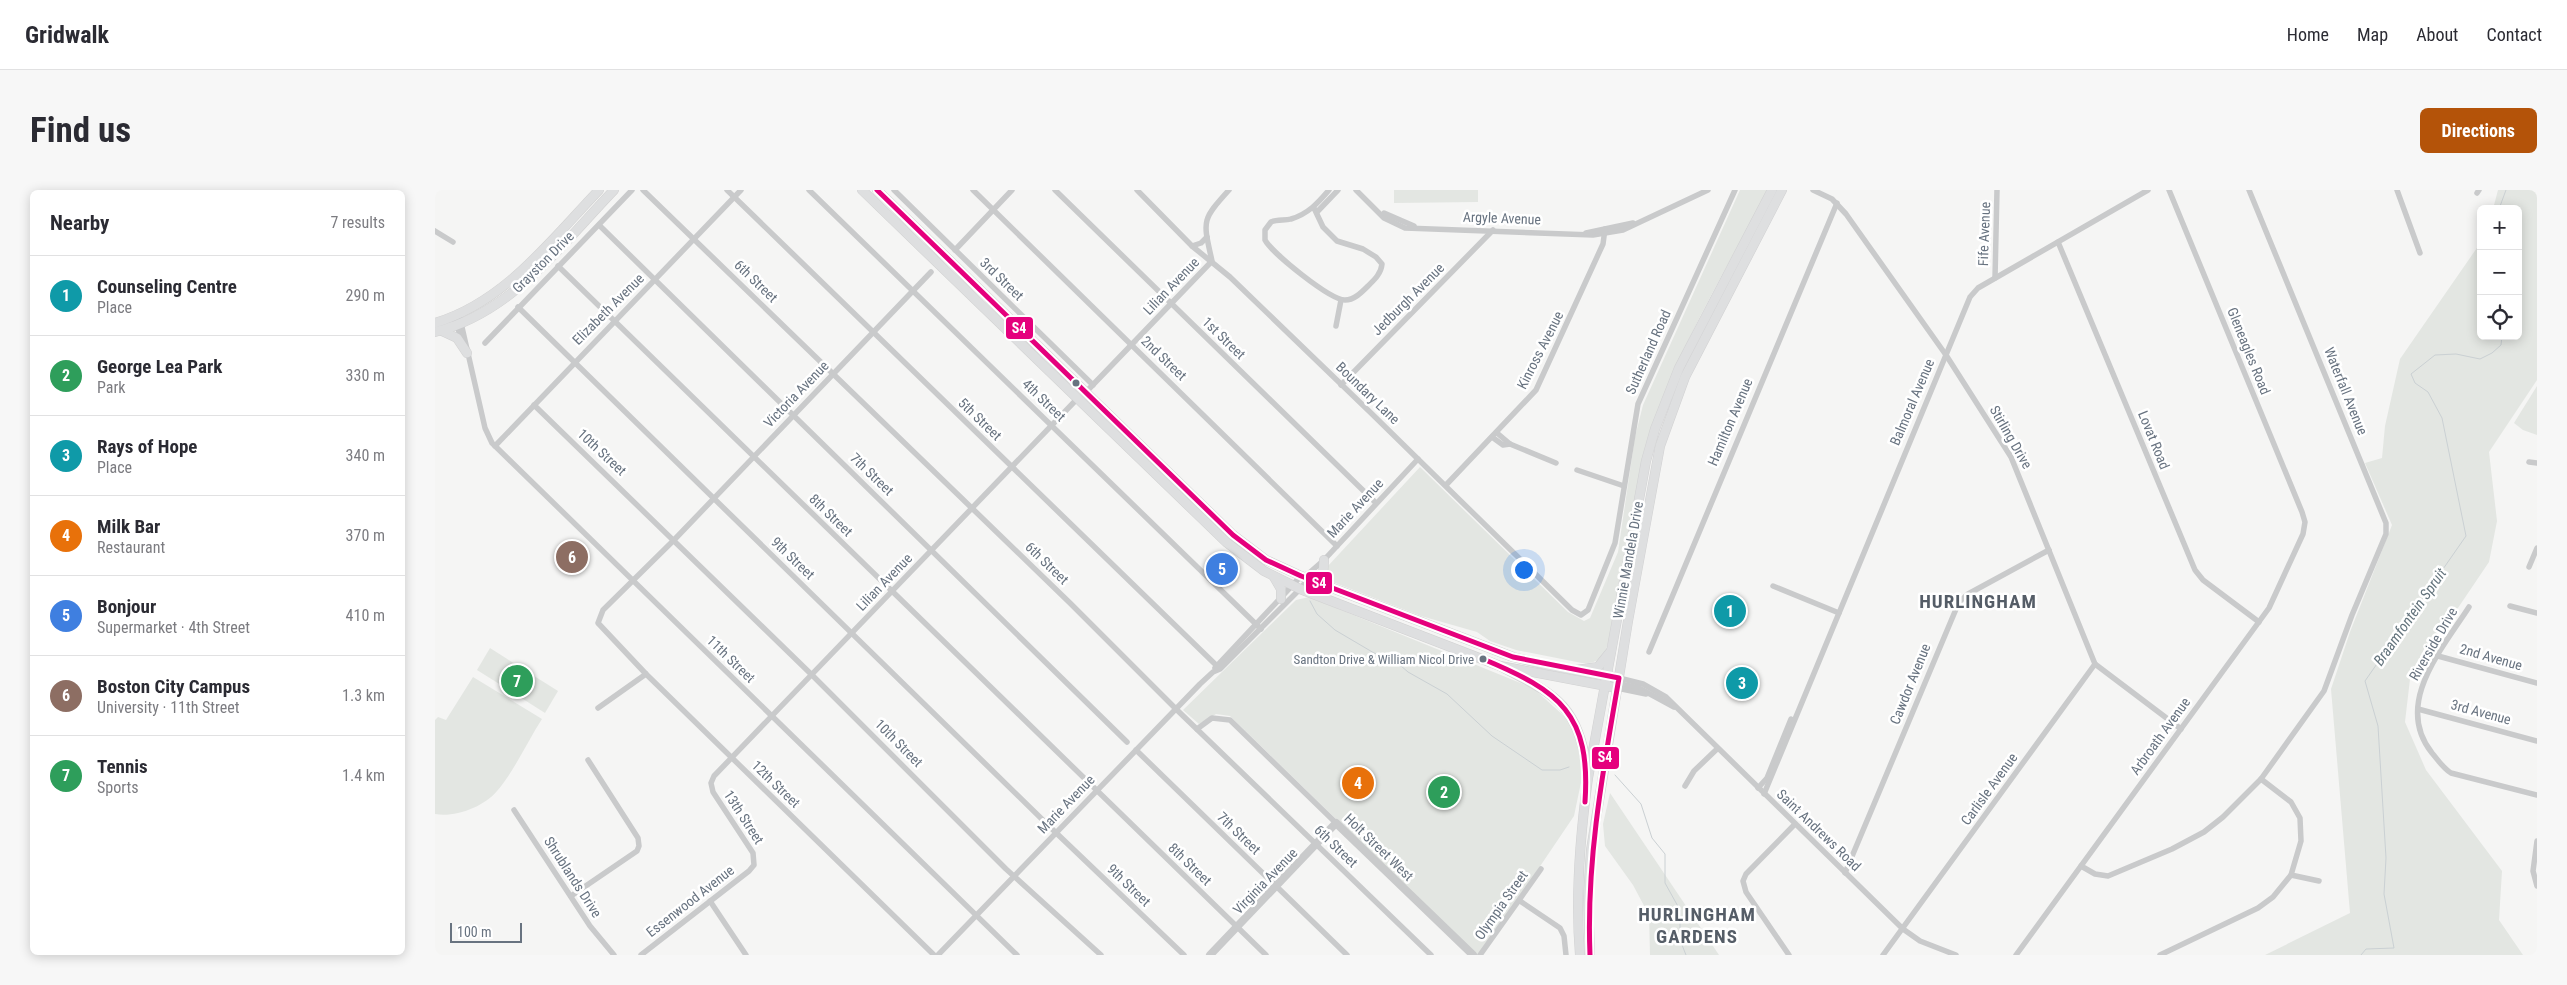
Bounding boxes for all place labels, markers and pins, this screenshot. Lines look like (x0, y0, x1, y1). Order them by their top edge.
unlabelled marker (1071, 378, 1081, 388)
pin: 6 (556, 538, 588, 576)
pin: 5 (1206, 550, 1238, 588)
pin: 1 (1714, 592, 1746, 630)
place label: Sandton Drive & William Nicol Drive (1293, 652, 1474, 667)
marker: Sandton Drive & William Nicol Drive (1478, 654, 1488, 664)
pin: 7 (501, 662, 533, 700)
pin: 3 (1726, 664, 1758, 702)
pin: 4 (1342, 764, 1374, 802)
pin: 2 (1428, 773, 1460, 811)

